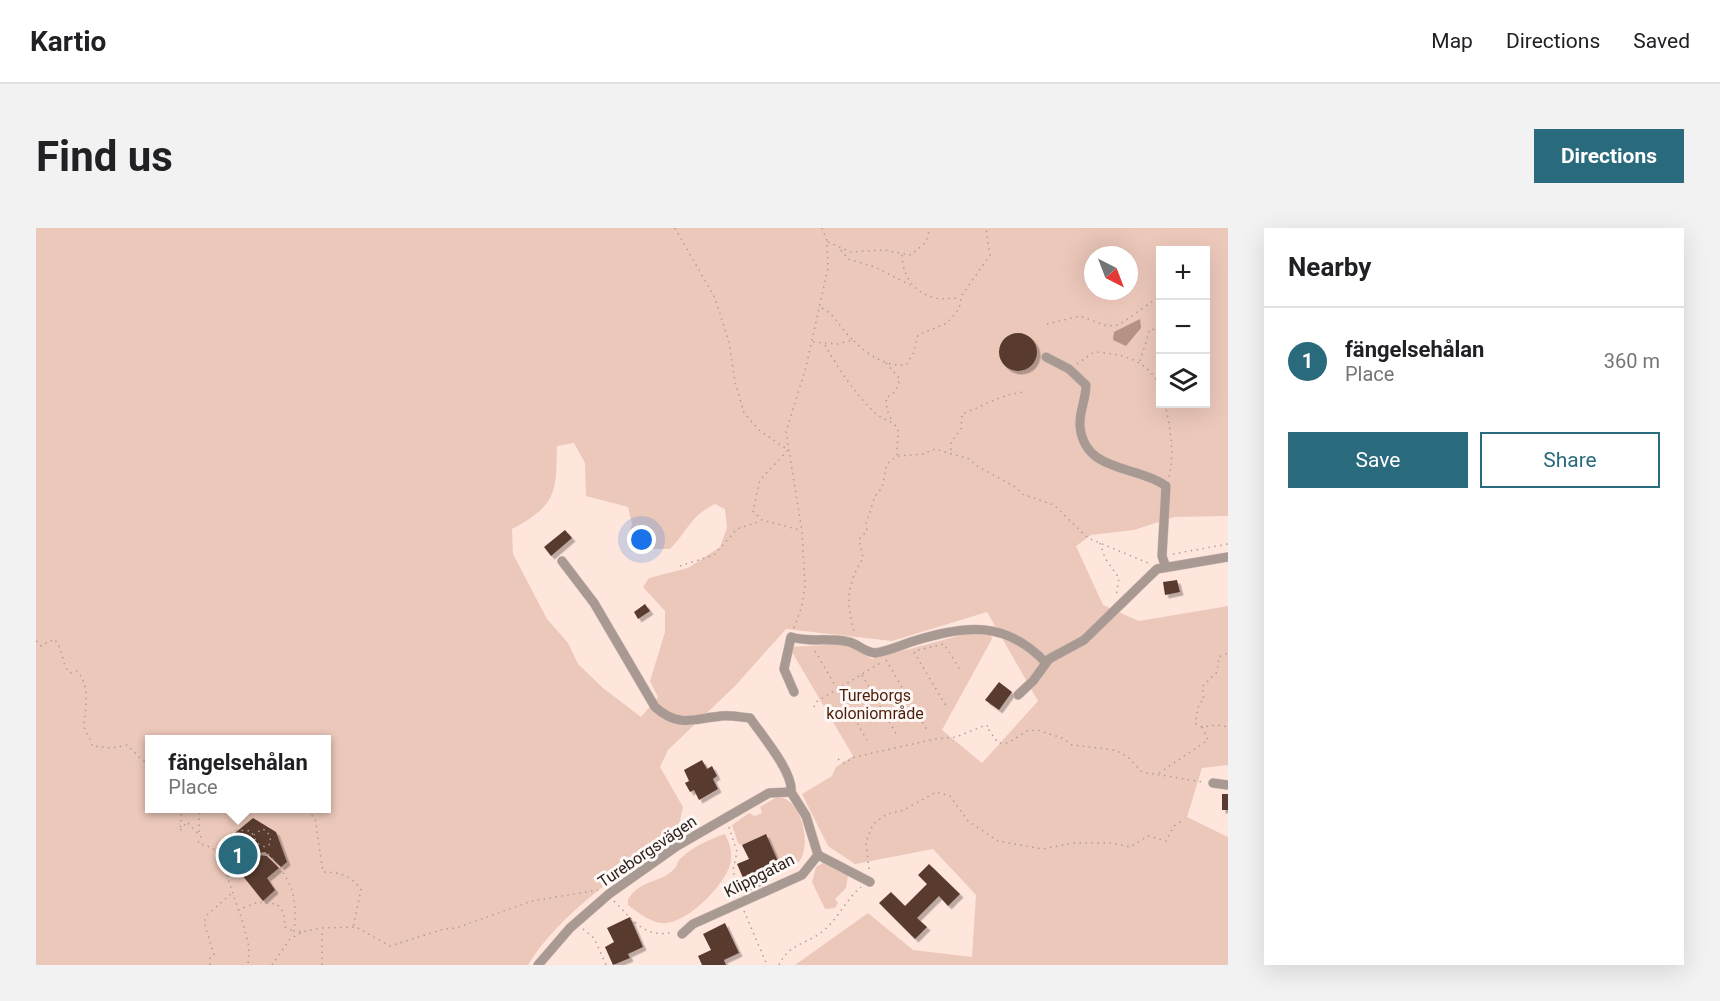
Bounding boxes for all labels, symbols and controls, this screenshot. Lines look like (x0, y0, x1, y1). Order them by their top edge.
text: Kartio (30, 25, 106, 58)
text: Map (1431, 29, 1473, 53)
text: Directions (1506, 29, 1600, 53)
text: Saved (1633, 29, 1690, 53)
button: Directions (1534, 129, 1684, 183)
text: Find us (36, 132, 173, 181)
north arrow (1084, 246, 1138, 300)
map controls (1156, 246, 1210, 408)
button: + (1156, 246, 1210, 300)
text: Nearby (1288, 252, 1371, 282)
button: − (1156, 300, 1210, 354)
text: fängelsehålan (1345, 337, 1484, 362)
text: 1 (1302, 349, 1313, 373)
text: 360 m (1604, 349, 1660, 373)
button: layers (1156, 354, 1210, 408)
text: Place (1345, 362, 1394, 386)
button: Save (1288, 432, 1468, 488)
button: Share (1480, 432, 1660, 488)
your location (627, 525, 656, 554)
park label: Tureborgs koloniområde (826, 686, 924, 723)
popup (145, 735, 331, 813)
text: fängelsehålan (168, 750, 308, 775)
text: Place (168, 775, 218, 799)
street label: Tureborgsvägen (594, 811, 700, 891)
pin: 1 (218, 832, 258, 878)
street label: Klippgatan (721, 850, 798, 901)

